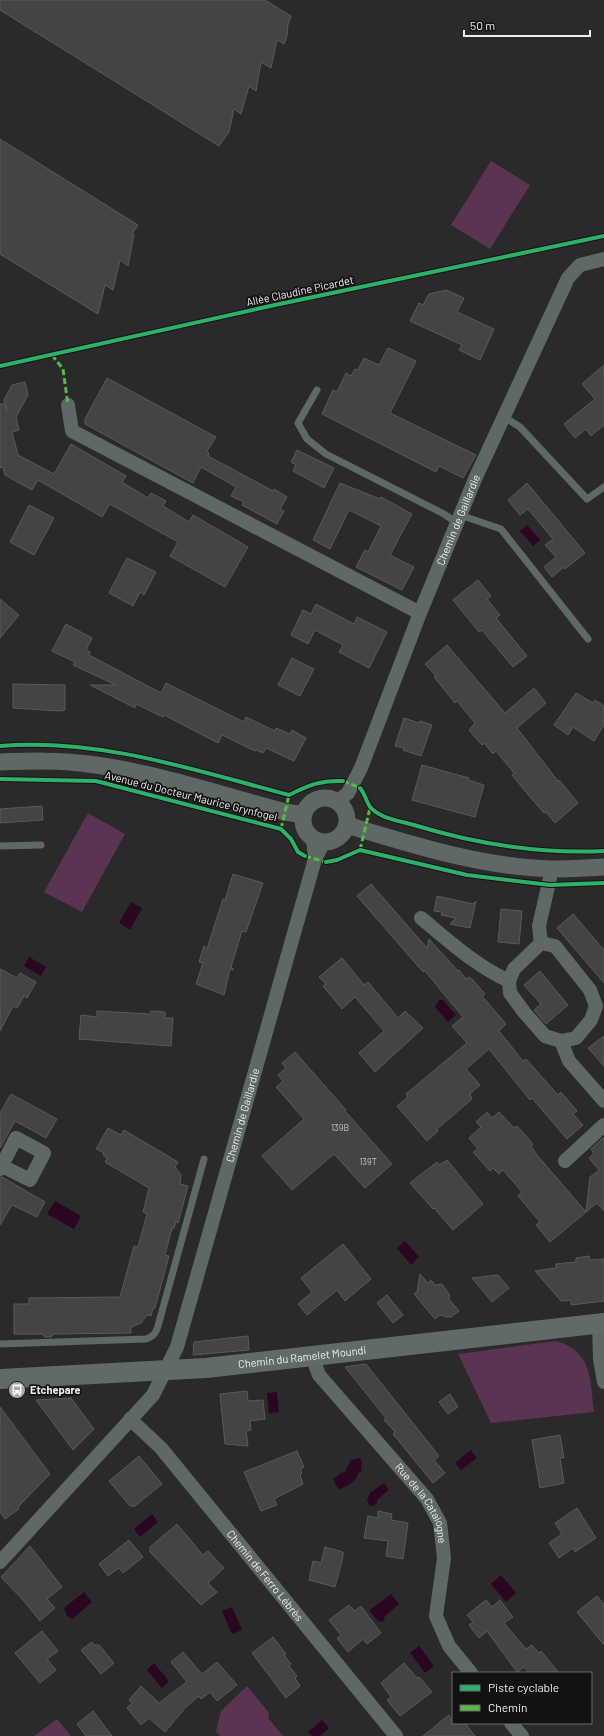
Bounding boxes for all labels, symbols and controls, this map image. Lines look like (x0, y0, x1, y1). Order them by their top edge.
scale bar (464, 12, 590, 38)
text: 50 m (470, 18, 495, 32)
street label: Allée Claudine Picardet (245, 273, 355, 308)
street label: Chemin de Gaillardie (433, 472, 482, 567)
street label: Avenue du Docteur Maurice Grynfogel (104, 768, 279, 823)
street label: Chemin de Gaillardie (223, 1067, 262, 1164)
house number: 139B (331, 1122, 349, 1133)
house number: 139T (359, 1156, 377, 1167)
street label: Chemin du Ramelet Moundi (237, 1343, 367, 1370)
bus stop icon: Etchepare (7, 1380, 27, 1400)
place label: Etchepare (30, 1383, 81, 1396)
street label: Rue de la Catalogne (393, 1460, 449, 1544)
street label: Chemin de Ferro Lébrès (224, 1527, 306, 1623)
legend (452, 1672, 592, 1724)
text: Piste cyclable (488, 1680, 559, 1694)
text: Chemin (488, 1700, 528, 1714)

